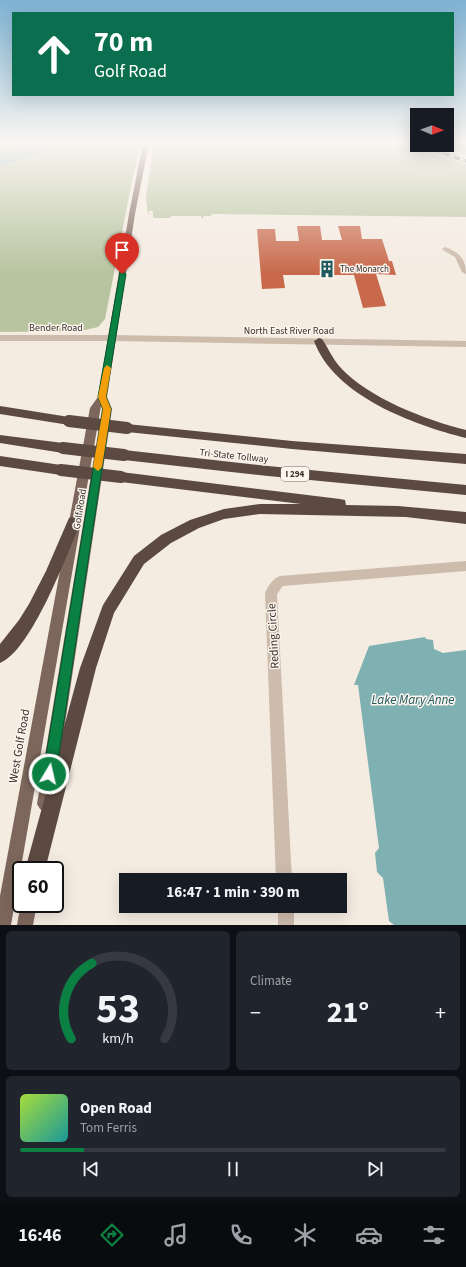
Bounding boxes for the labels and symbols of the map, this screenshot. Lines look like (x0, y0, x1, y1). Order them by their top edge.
north arrow (410, 108, 454, 152)
pin (105, 233, 139, 274)
building icon: The Monarch (317, 259, 337, 279)
place label: The Monarch (340, 263, 389, 276)
street label: Bender Road (29, 321, 83, 335)
street label: North East River Road (244, 324, 334, 338)
street label: Tri-State Tollway (199, 445, 269, 467)
road number: I 294 (281, 467, 309, 481)
street label: Golf Road (70, 488, 90, 530)
street label: Reding Circle (263, 603, 284, 669)
water label: Lake Mary Anne (371, 691, 455, 709)
street label: West Golf Road (5, 708, 34, 785)
position arrow (28, 753, 70, 795)
speed limit sign: 60 (12, 861, 64, 913)

